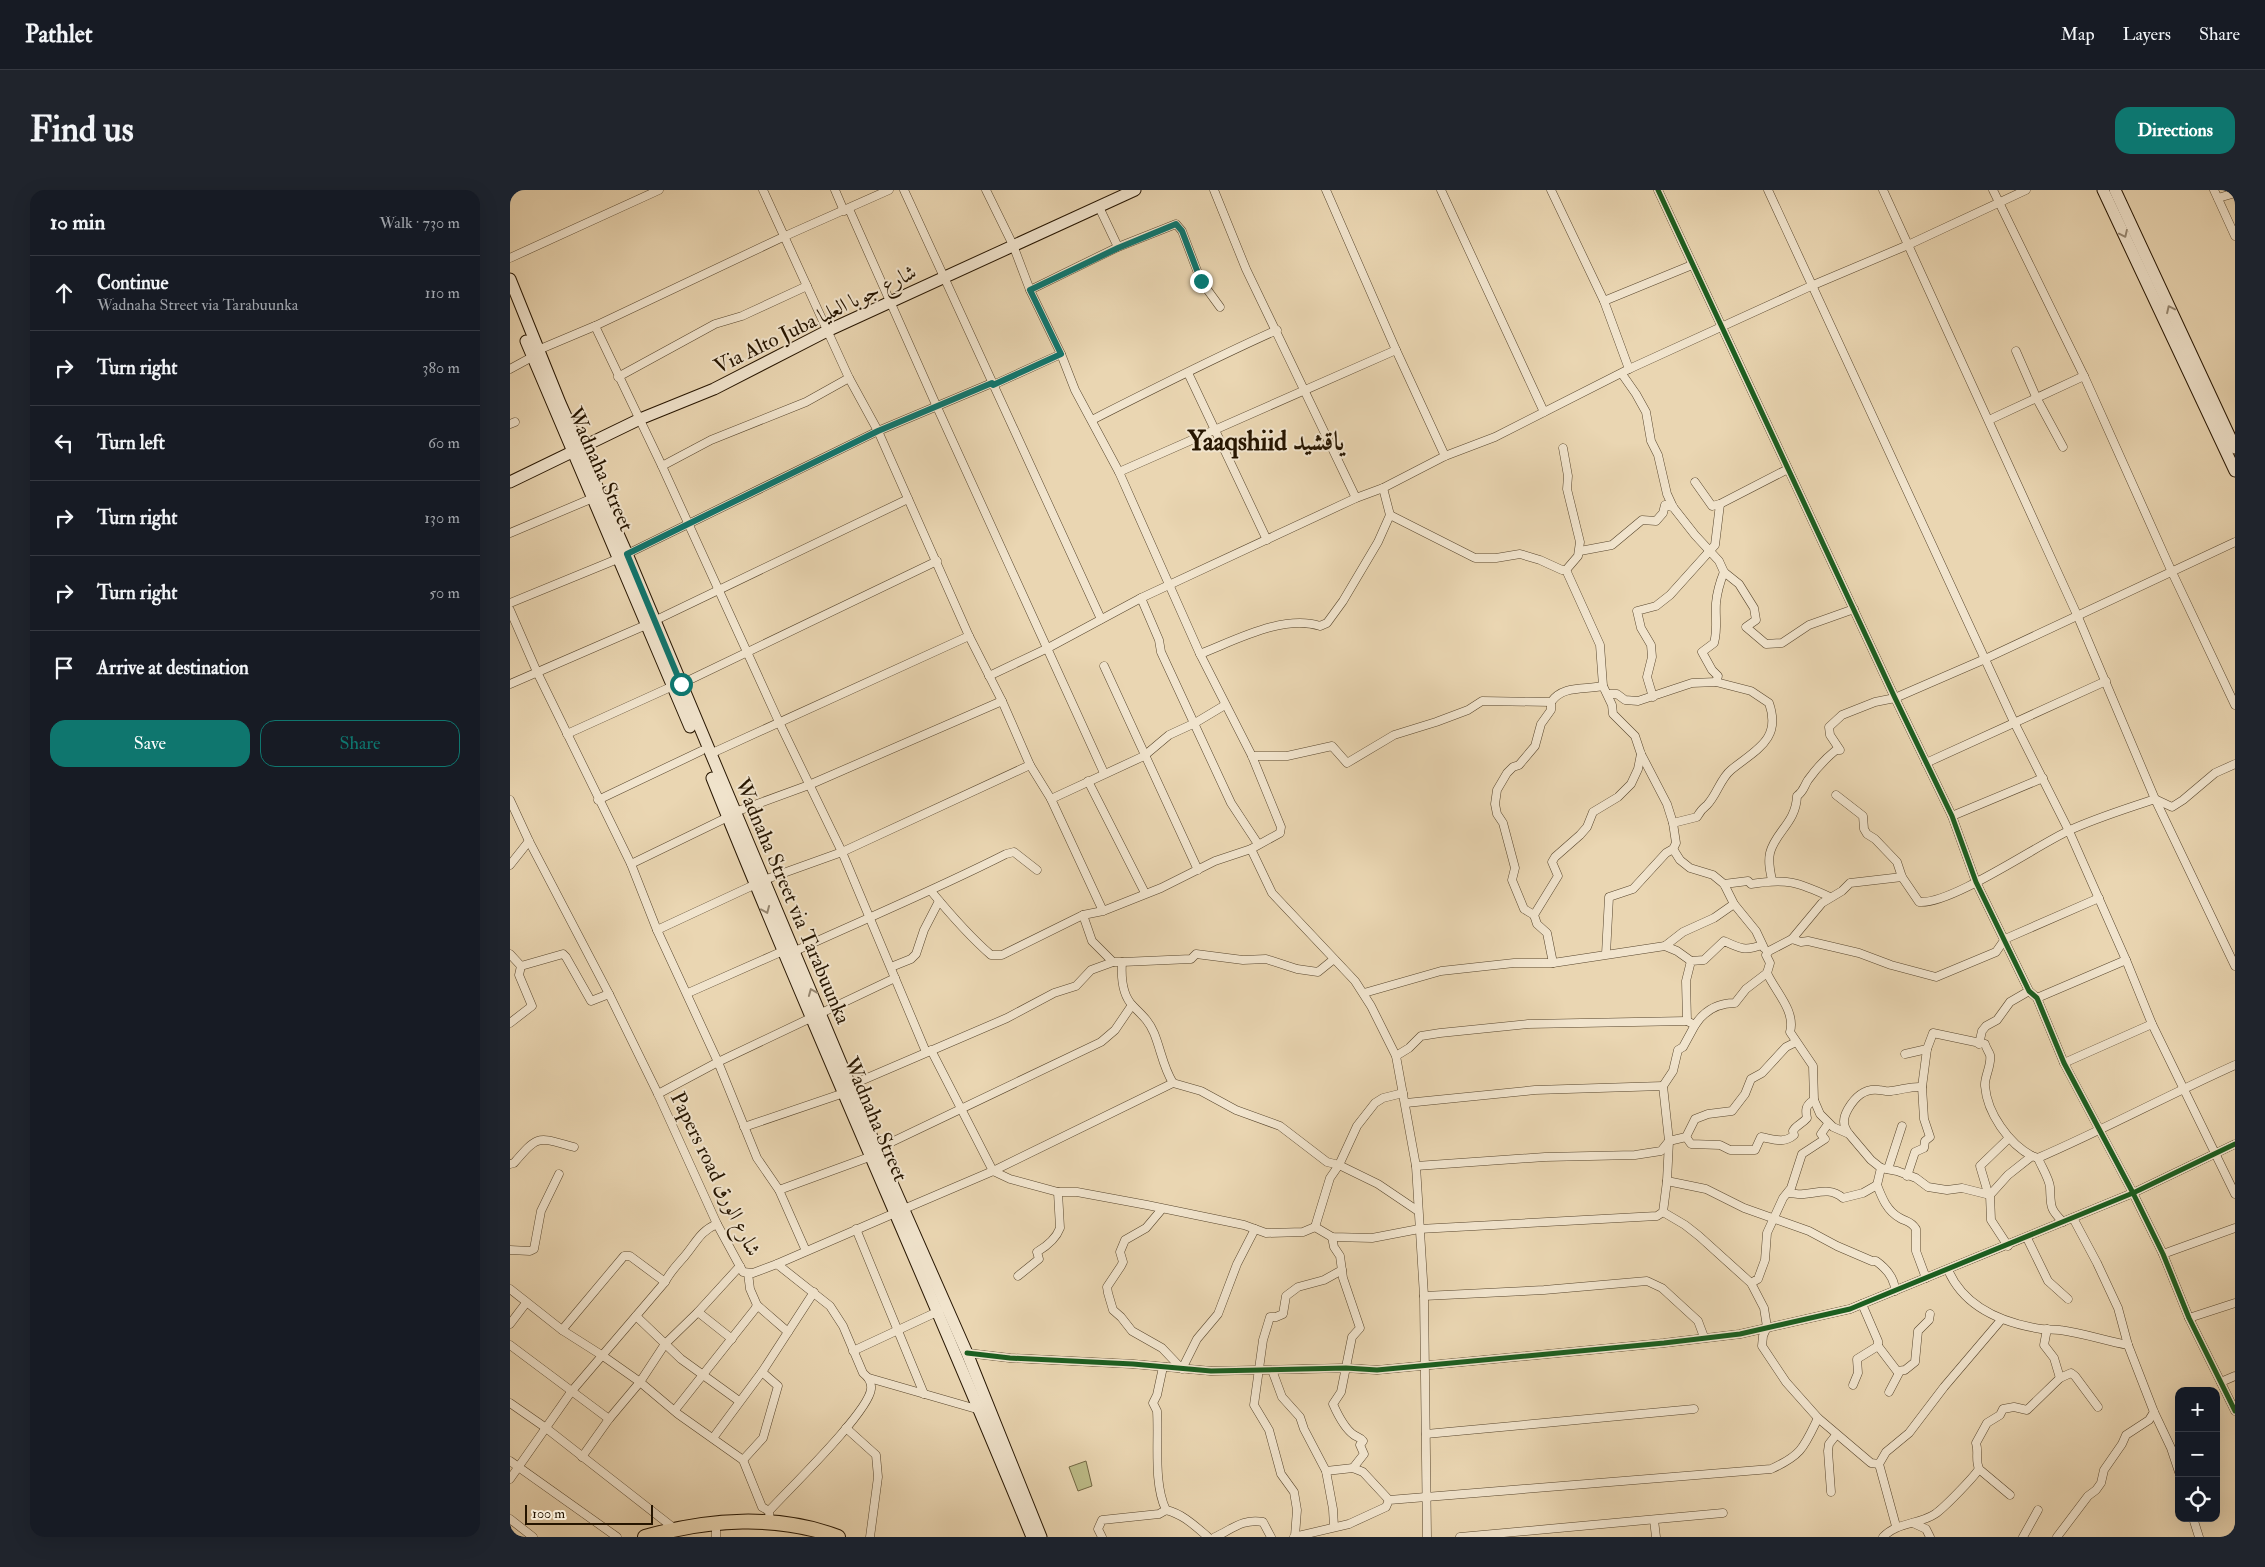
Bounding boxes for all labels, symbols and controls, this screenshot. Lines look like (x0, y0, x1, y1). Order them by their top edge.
text: Pathlet (25, 19, 93, 50)
text: Map (2061, 23, 2095, 46)
text: Layers (2123, 23, 2171, 46)
text: Share (2199, 23, 2240, 46)
button: Directions (2115, 107, 2235, 154)
text: Find us (30, 108, 134, 152)
text: 10 min (50, 209, 105, 236)
text: Walk · 730 m (379, 213, 460, 233)
one-way arrow (2118, 229, 2128, 238)
street label: Via Alto Juba شارع جوبا العليا (709, 259, 923, 384)
route end (1190, 270, 1213, 293)
text: Continue (97, 271, 168, 295)
icon: ahead (50, 279, 78, 307)
text: 110 m (425, 283, 460, 303)
text: Wadnaha Street via Tarabuunka (97, 295, 298, 315)
one-way arrow (2166, 305, 2176, 314)
icon: right (50, 354, 78, 382)
text: Turn right (97, 356, 177, 380)
text: 380 m (422, 358, 460, 378)
street label: Wadnaha Street (561, 402, 640, 535)
district label: Yaaqshiid ياقشيد (1187, 426, 1346, 459)
icon: left (50, 429, 78, 457)
text: Turn left (97, 431, 165, 455)
text: 60 m (428, 433, 460, 453)
icon: right (50, 504, 78, 532)
text: Turn right (97, 506, 177, 530)
text: 130 m (424, 508, 460, 528)
icon: right (50, 579, 78, 607)
text: Turn right (97, 581, 177, 605)
text: 50 m (429, 583, 460, 603)
icon: arrive (50, 654, 78, 682)
text: Arrive at destination (97, 656, 249, 680)
route start (670, 673, 693, 696)
button: Save (50, 720, 250, 767)
button: Share (260, 720, 460, 767)
street label: Wadnaha Street via Tarabuunka (728, 773, 857, 1028)
one-way arrow (760, 905, 771, 914)
one-way arrow (807, 988, 818, 997)
street label: Wadnaha Street (837, 1052, 914, 1186)
street label: Papers road شارع الورق (660, 1088, 767, 1263)
map controls (2175, 1387, 2220, 1522)
button: + (2175, 1387, 2220, 1432)
button: − (2175, 1432, 2220, 1477)
button: locate (2175, 1477, 2220, 1522)
scale bar (525, 1502, 652, 1525)
text: 100 m (532, 1505, 565, 1522)

